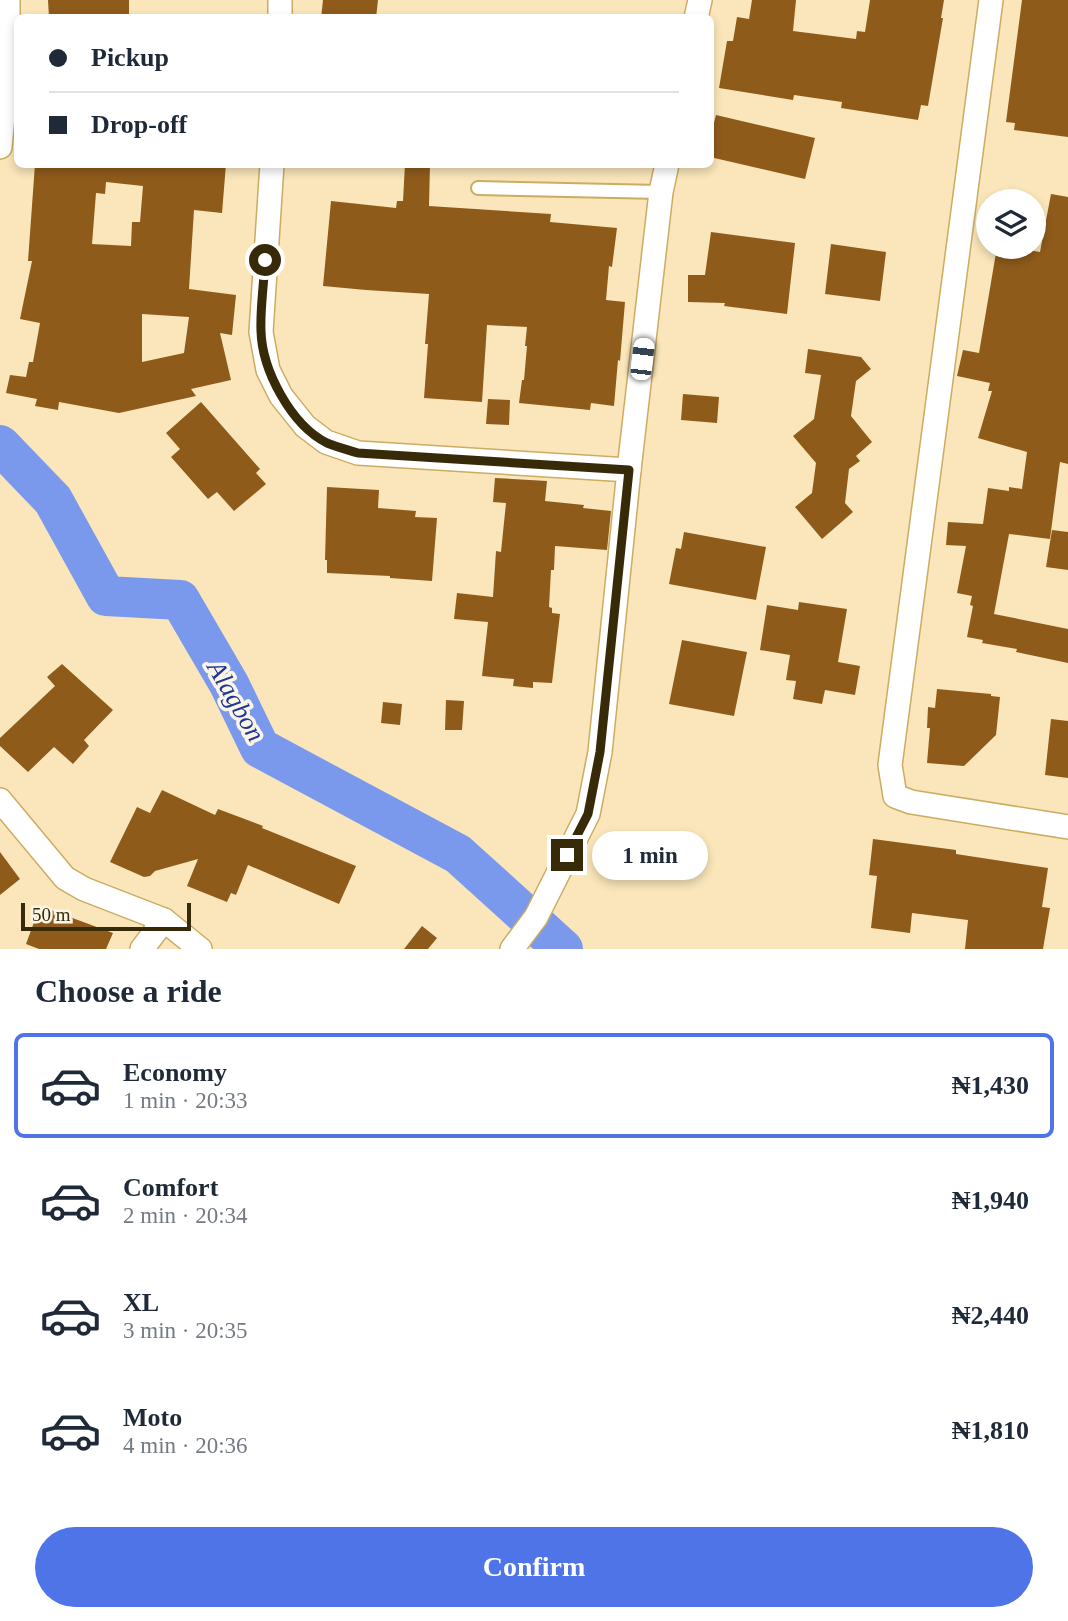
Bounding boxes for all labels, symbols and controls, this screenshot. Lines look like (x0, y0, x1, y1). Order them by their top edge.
text: Pickup (91, 43, 169, 72)
text: Drop-off (91, 110, 187, 139)
map controls (976, 189, 1046, 259)
button: layers (976, 189, 1046, 259)
route start (249, 244, 281, 276)
car (630, 337, 655, 381)
water label: Alagbon (200, 654, 271, 746)
callout: 1 min (592, 830, 707, 880)
route end (551, 839, 583, 871)
text: 1 min (622, 843, 678, 868)
scale bar (21, 900, 191, 932)
text: 50 m (32, 904, 71, 925)
text: Choose a ride (35, 973, 222, 1009)
icon: car (39, 1054, 102, 1117)
text: Economy (123, 1058, 227, 1087)
text: ₦1,430 (952, 1071, 1029, 1100)
text: 1 min · 20:33 (123, 1088, 248, 1113)
icon: car (39, 1169, 102, 1232)
text: Comfort (123, 1173, 218, 1202)
text: ₦1,940 (952, 1186, 1029, 1215)
text: 2 min · 20:34 (123, 1203, 248, 1228)
icon: car (39, 1284, 102, 1347)
text: XL (123, 1288, 159, 1317)
text: ₦2,440 (952, 1301, 1029, 1330)
text: 3 min · 20:35 (123, 1318, 248, 1343)
icon: car (39, 1399, 102, 1462)
text: Moto (123, 1403, 182, 1432)
text: ₦1,810 (952, 1416, 1029, 1445)
text: 4 min · 20:36 (123, 1433, 248, 1458)
button: Confirm (35, 1527, 1033, 1607)

